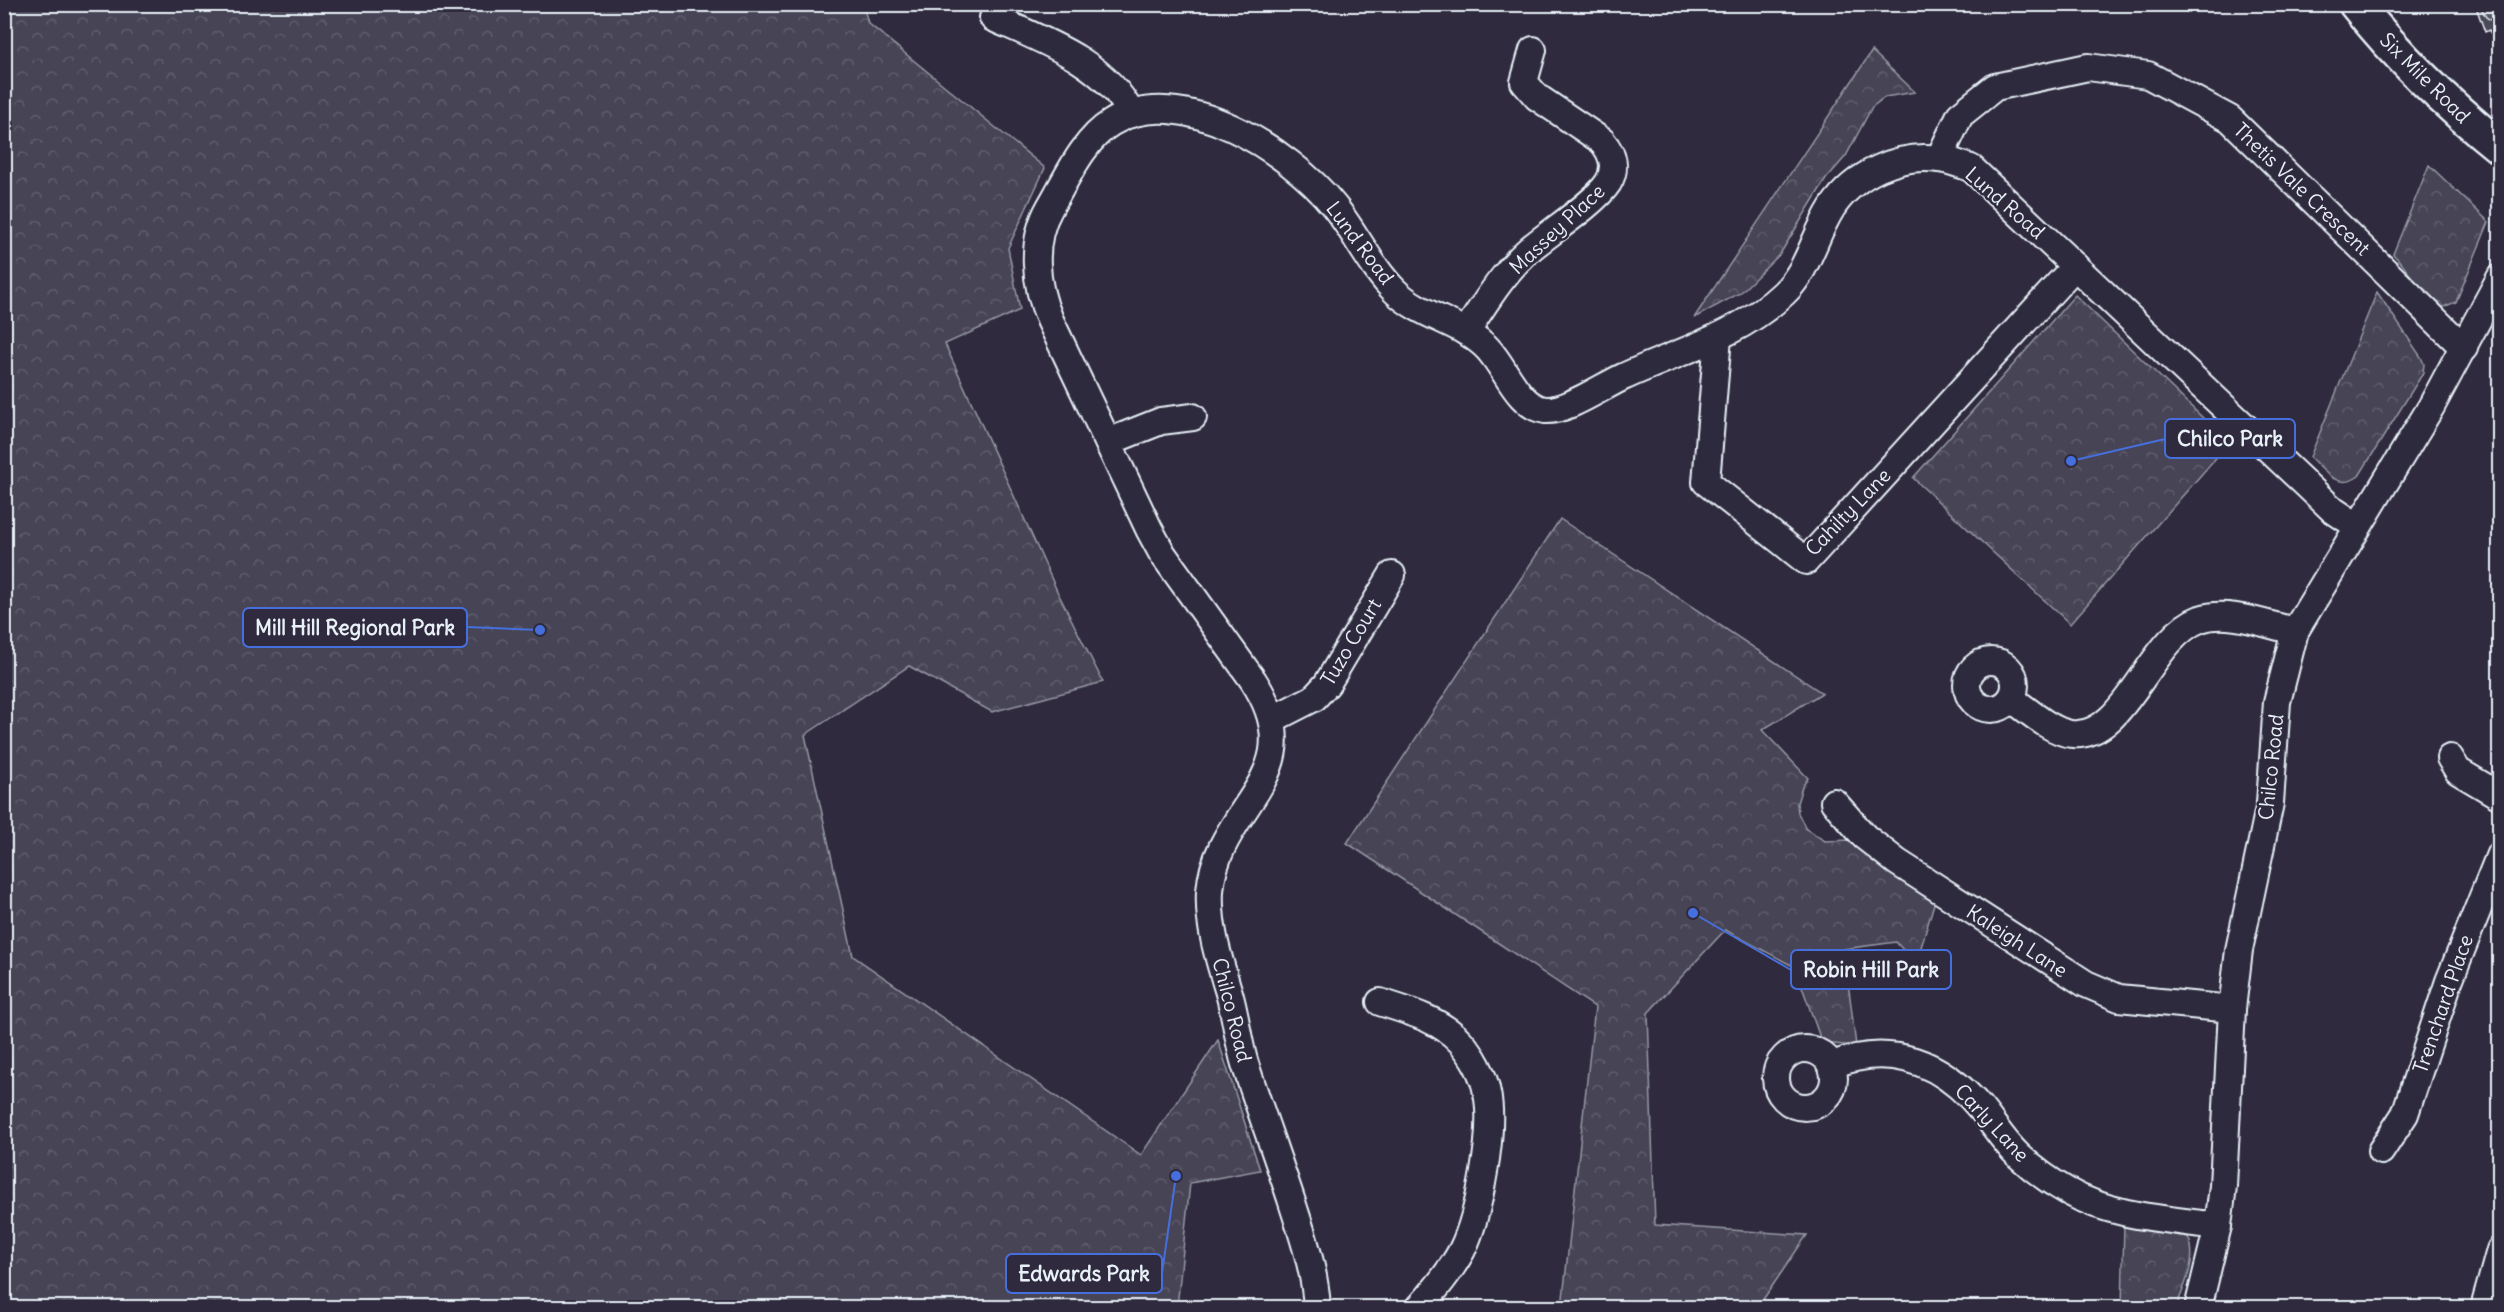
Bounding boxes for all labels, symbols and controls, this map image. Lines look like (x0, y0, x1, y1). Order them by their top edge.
street label: Six Mile Road (2375, 27, 2476, 128)
street label: Thetis Vale Crescent (2229, 117, 2376, 260)
street label: Lund Road (1960, 161, 2050, 244)
street label: Massey Place (1504, 178, 1609, 279)
street label: Lund Road (1321, 196, 1400, 289)
callout: Chilco Park (2165, 419, 2295, 458)
text: Chilco Park (2177, 425, 2283, 452)
street label: Cahilty Lane (1800, 463, 1896, 561)
street label: Tuzo Court (1315, 594, 1386, 690)
callout: Mill Hill Regional Park (243, 608, 467, 647)
text: Mill Hill Regional Park (255, 614, 455, 641)
street label: Chilco Road (2253, 712, 2289, 821)
street label: Kaleigh Lane (1962, 899, 2072, 982)
street label: Trenchard Place (2407, 931, 2478, 1076)
callout: Robin Hill Park (1791, 950, 1951, 989)
street label: Chilco Road (1207, 955, 1258, 1065)
text: Robin Hill Park (1803, 956, 1939, 983)
street label: Carly Lane (1950, 1078, 2035, 1167)
callout: Edwards Park (1006, 1254, 1162, 1293)
text: Edwards Park (1018, 1260, 1150, 1287)

